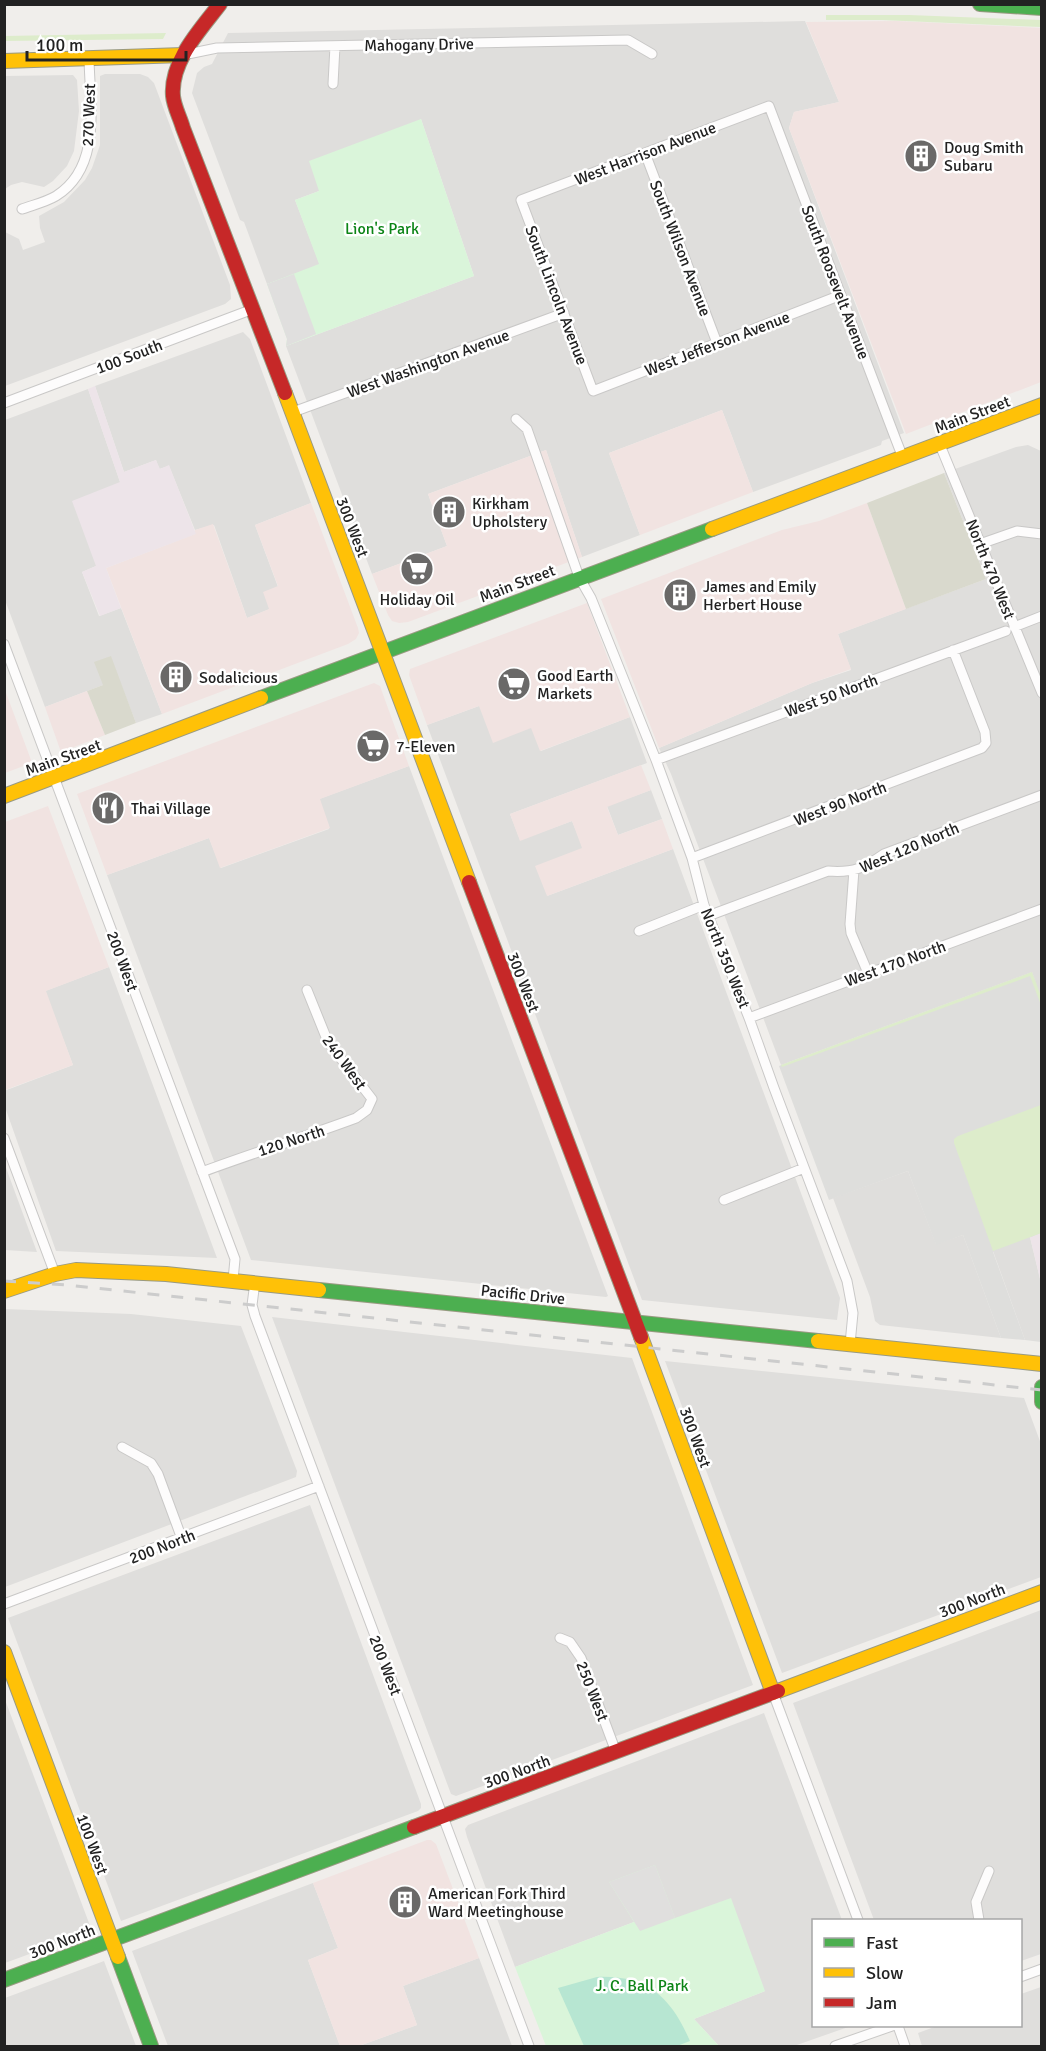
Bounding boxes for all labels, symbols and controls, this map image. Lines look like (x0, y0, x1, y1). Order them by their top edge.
scale bar (27, 24, 186, 62)
text: 100 m (36, 34, 83, 56)
street label: Mahogany Drive (364, 34, 474, 56)
street label: 270 West (78, 83, 100, 147)
street label: West Harrison Avenue (572, 118, 719, 190)
building icon: Doug Smith Subaru (903, 138, 939, 174)
place label: Doug Smith Subaru (944, 138, 1024, 176)
street label: South Wilson Avenue (645, 178, 715, 319)
street label: South Roosevelt Avenue (796, 203, 874, 362)
park label: Lion's Park (345, 219, 419, 239)
street label: South Lincoln Avenue (520, 223, 592, 368)
street label: West Jefferson Avenue (642, 307, 793, 381)
street label: West Washington Avenue (344, 325, 512, 403)
street label: 100 South (93, 335, 165, 379)
street label: Main Street (932, 391, 1013, 438)
street label: 300 West (331, 494, 373, 561)
building icon: Kirkham Upholstery (431, 494, 467, 530)
place label: Kirkham Upholstery (472, 494, 548, 532)
street label: North 470 West (961, 516, 1019, 623)
supermarket icon: Holiday Oil (399, 551, 435, 587)
street label: Main Street (477, 560, 558, 607)
building icon: James and Emily Herbert House (662, 577, 698, 613)
place label: James and Emily Herbert House (703, 577, 817, 615)
place label: Holiday Oil (379, 590, 455, 610)
building icon: Sodalicious (158, 659, 194, 695)
supermarket icon: Good Earth Markets (496, 666, 532, 702)
place label: Good Earth Markets (537, 666, 614, 704)
place label: Sodalicious (199, 668, 278, 688)
street label: West 50 North (782, 670, 881, 722)
supermarket icon: 7-Eleven (355, 728, 391, 764)
street label: Main Street (23, 735, 104, 781)
place label: 7-Eleven (396, 737, 455, 757)
street label: West 90 North (791, 777, 890, 831)
restaurant icon: Thai Village (90, 790, 126, 826)
place label: Thai Village (131, 799, 211, 819)
street label: West 120 North (857, 818, 962, 878)
street label: North 350 West (696, 905, 754, 1012)
street label: 200 West (102, 928, 142, 995)
street label: West 170 North (842, 936, 949, 992)
street label: 300 West (502, 949, 544, 1016)
street label: 240 West (318, 1031, 371, 1094)
street label: 120 North (255, 1121, 327, 1161)
street label: Pacific Drive (480, 1281, 566, 1309)
street label: 300 West (675, 1404, 715, 1471)
street label: 200 North (126, 1525, 198, 1569)
street label: 300 North (936, 1579, 1008, 1623)
street label: 200 West (364, 1632, 406, 1699)
street label: 250 West (571, 1658, 613, 1725)
street label: 300 North (481, 1751, 553, 1793)
street label: 100 West (72, 1811, 112, 1878)
building icon: American Fork Third Ward Meetinghouse (387, 1884, 423, 1920)
place label: American Fork Third Ward Meetinghouse (428, 1884, 566, 1922)
legend (812, 1919, 1022, 2027)
street label: 300 North (26, 1920, 98, 1964)
text: Fast (866, 1932, 898, 1954)
text: Slow (866, 1962, 903, 1984)
park label: J. C. Ball Park (595, 1976, 689, 1996)
text: Jam (866, 1992, 897, 2014)

